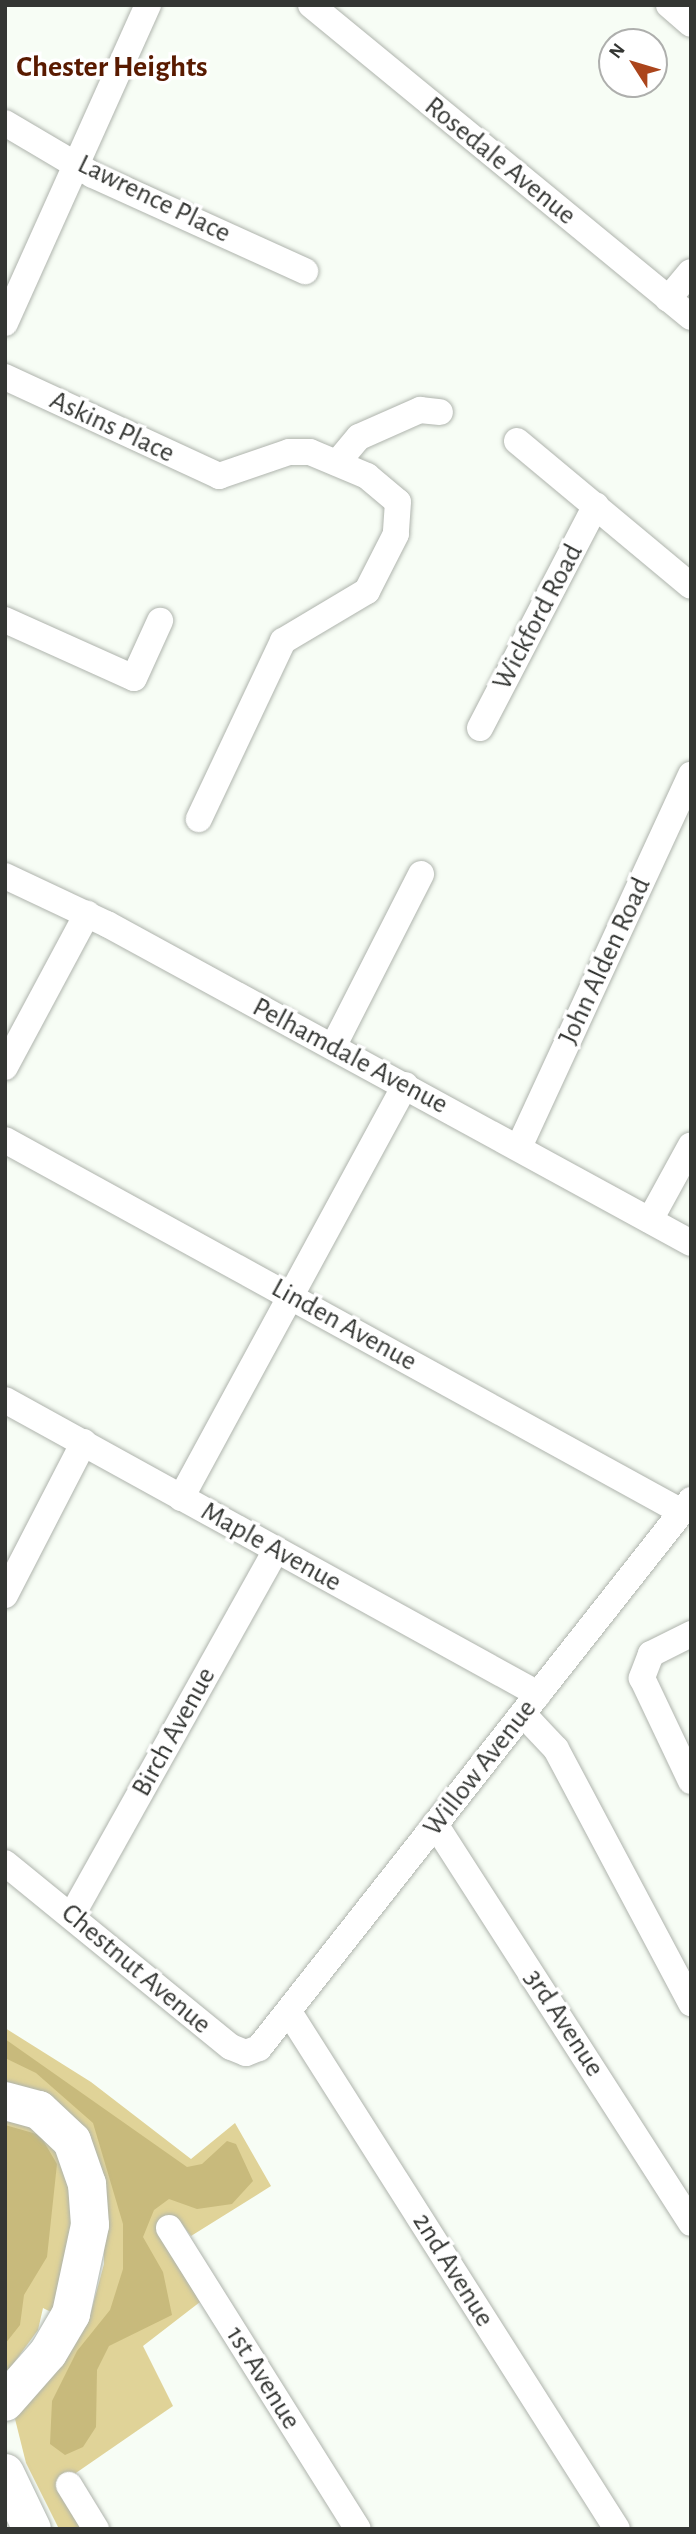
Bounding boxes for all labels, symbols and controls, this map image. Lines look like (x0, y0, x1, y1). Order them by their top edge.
north arrow (598, 28, 668, 98)
text: N (606, 40, 629, 62)
district label: Chester Heights (16, 49, 208, 85)
street label: Rosedale Avenue (418, 90, 582, 232)
street label: Lawrence Place (72, 148, 236, 250)
street label: Askins Place (44, 384, 180, 470)
street label: Wickford Road (485, 538, 591, 696)
street label: John Alden Road (552, 872, 658, 1050)
street label: Pelhamdale Avenue (247, 990, 453, 1122)
street label: Linden Avenue (265, 1271, 423, 1379)
street label: Maple Avenue (195, 1495, 347, 1599)
street label: Birch Avenue (125, 1662, 223, 1802)
street label: Willow Avenue (416, 1693, 544, 1843)
street label: Chestnut Avenue (54, 1897, 218, 2041)
street label: 3rd Avenue (517, 1963, 611, 2083)
street label: 2nd Avenue (405, 2207, 501, 2333)
street label: 1st Avenue (218, 2320, 308, 2436)

